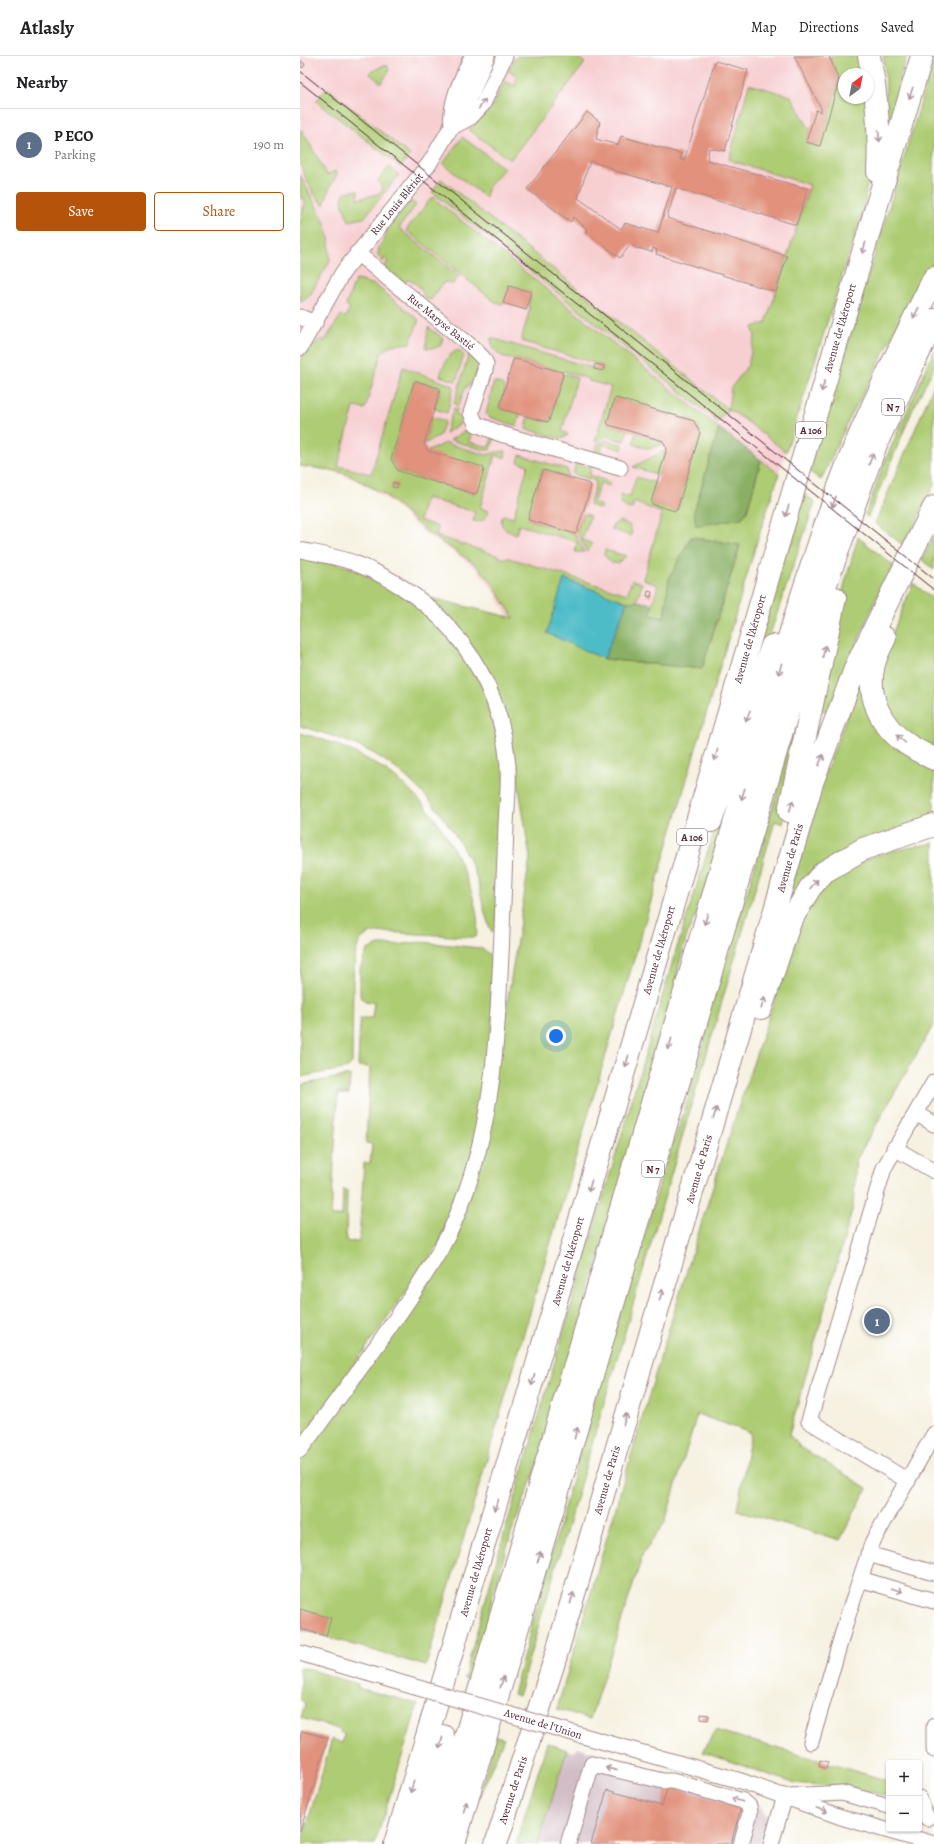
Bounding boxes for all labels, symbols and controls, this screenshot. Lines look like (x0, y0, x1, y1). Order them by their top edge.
text: Atlasly (20, 15, 74, 41)
text: Map (751, 18, 777, 37)
text: Directions (799, 18, 859, 37)
text: Saved (881, 18, 914, 37)
north arrow (838, 68, 874, 104)
text: Nearby (16, 71, 67, 94)
one-way arrow (907, 87, 914, 100)
one-way arrow (478, 98, 486, 109)
text: P ECO (54, 126, 93, 146)
one-way arrow (875, 129, 882, 142)
text: 1 (27, 136, 31, 153)
text: 190 m (253, 136, 284, 153)
text: Parking (54, 146, 96, 163)
street label: Rue Louis Blériot (367, 169, 427, 239)
button: Save (16, 192, 146, 231)
button: Share (154, 192, 284, 231)
one-way arrow (860, 241, 867, 254)
street label: Avenue de l'Aéroport (820, 282, 860, 375)
street label: Rue Maryse Bastié (404, 290, 478, 354)
one-way arrow (912, 307, 920, 319)
one-way arrow (819, 380, 826, 393)
road number: N 7 (882, 399, 904, 415)
road number: A 106 (796, 422, 826, 438)
one-way arrow (867, 453, 875, 465)
one-way arrow (829, 496, 837, 508)
one-way arrow (783, 504, 790, 517)
street label: Avenue de l'Aéroport (730, 593, 770, 686)
one-way arrow (820, 645, 828, 658)
one-way arrow (776, 663, 783, 676)
one-way arrow (743, 709, 751, 721)
one-way arrow (896, 734, 906, 744)
one-way arrow (712, 748, 719, 761)
one-way arrow (817, 755, 825, 767)
one-way arrow (739, 787, 746, 800)
one-way arrow (788, 799, 795, 812)
street label: Avenue de Paris (773, 822, 807, 895)
road number: A 106 (677, 829, 707, 845)
one-way arrow (809, 879, 818, 889)
street label: Avenue de l'Aéroport (639, 904, 679, 997)
one-way arrow (702, 912, 709, 925)
one-way arrow (760, 996, 767, 1009)
your location (546, 1026, 566, 1046)
one-way arrow (666, 1037, 673, 1050)
one-way arrow (623, 1055, 630, 1068)
one-way arrow (712, 1106, 719, 1119)
street label: Avenue de Paris (682, 1133, 716, 1206)
road number: N 7 (642, 1161, 664, 1177)
one-way arrow (586, 1179, 593, 1192)
street label: Avenue de l'Aéroport (548, 1215, 588, 1308)
one-way arrow (658, 1288, 665, 1301)
pin: 1 (864, 1306, 890, 1336)
one-way arrow (529, 1373, 536, 1386)
one-way arrow (622, 1413, 629, 1426)
one-way arrow (573, 1426, 580, 1439)
street label: Avenue de Paris (590, 1444, 624, 1517)
one-way arrow (492, 1498, 499, 1511)
street label: Avenue de l'Aéroport (456, 1526, 496, 1619)
one-way arrow (536, 1551, 543, 1564)
one-way arrow (890, 1587, 903, 1594)
one-way arrow (569, 1592, 576, 1605)
one-way arrow (499, 1676, 506, 1689)
street label: Avenue de l'Union (501, 1705, 584, 1743)
one-way arrow (437, 1736, 444, 1749)
street label: Avenue de Paris (495, 1754, 531, 1827)
map controls (886, 1760, 922, 1832)
button: + (886, 1760, 922, 1796)
one-way arrow (605, 1765, 618, 1772)
one-way arrow (408, 1780, 415, 1793)
one-way arrow (731, 1796, 744, 1803)
button: − (886, 1796, 922, 1832)
one-way arrow (462, 1800, 469, 1813)
one-way arrow (815, 1806, 827, 1814)

